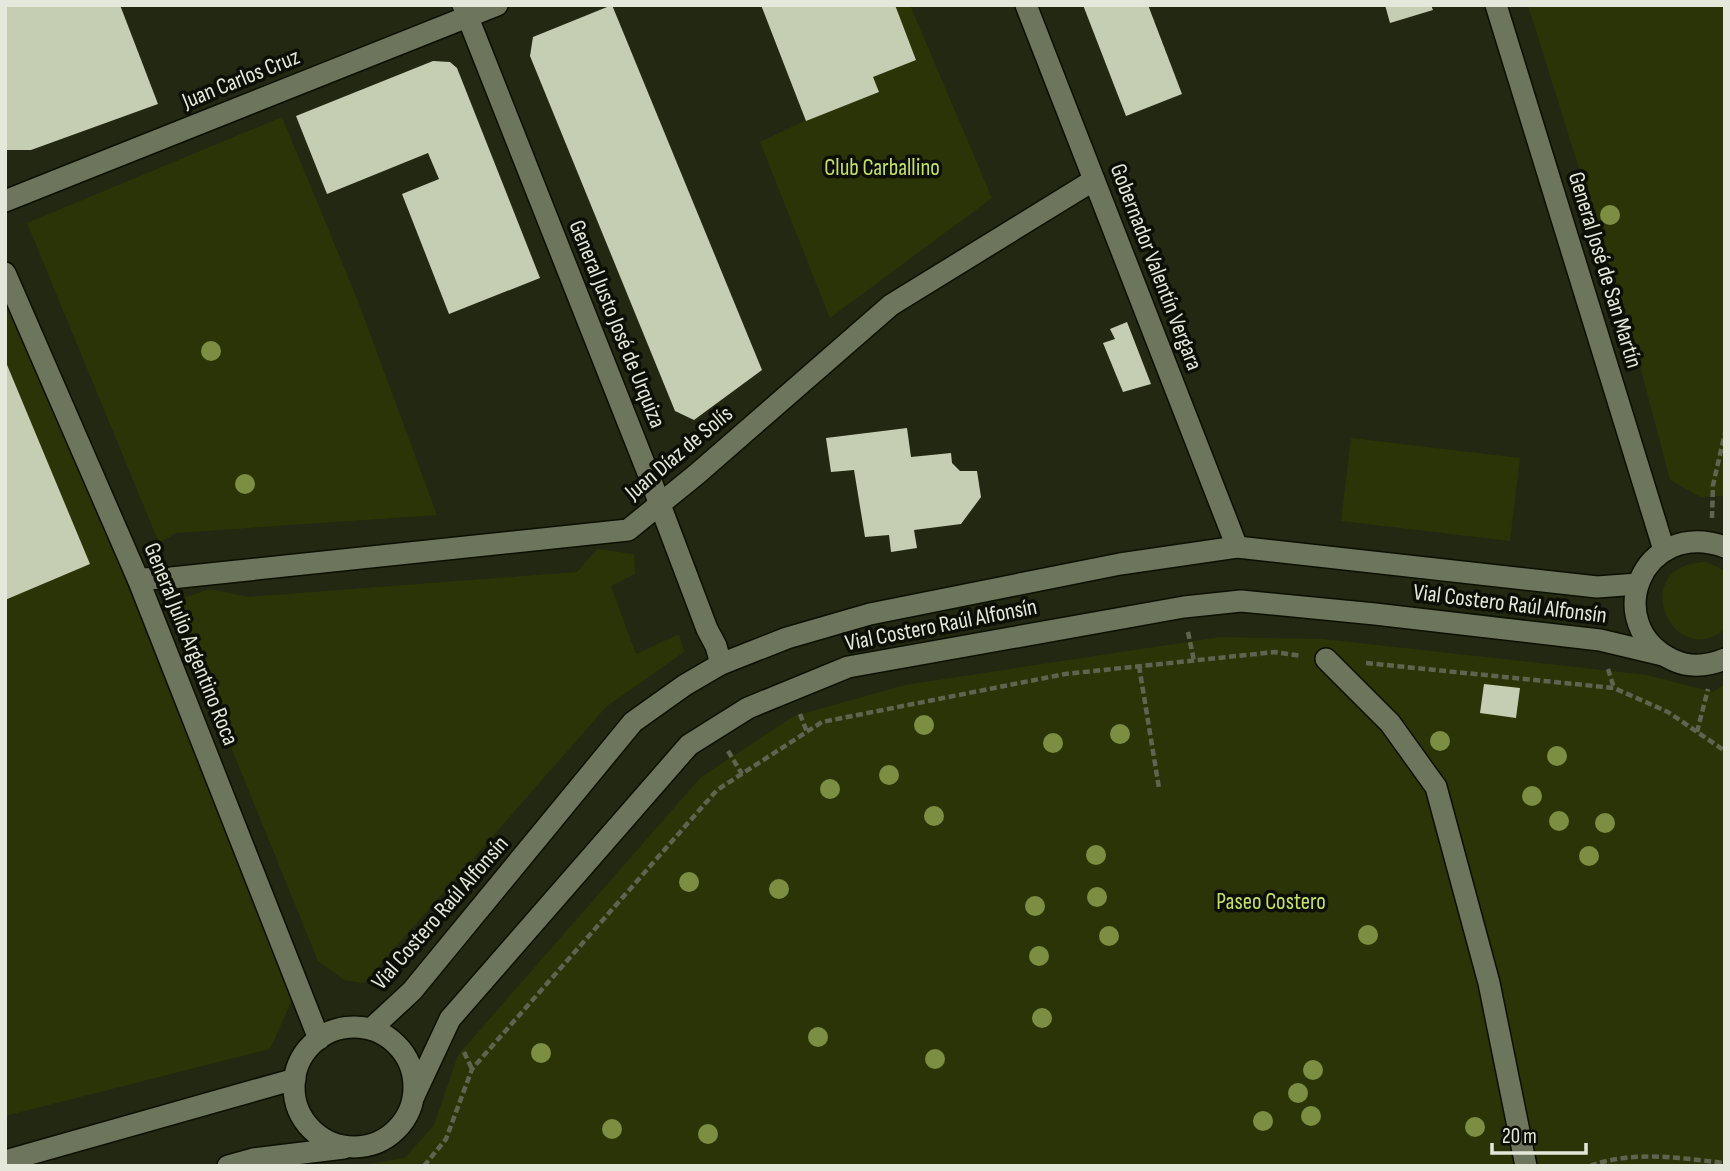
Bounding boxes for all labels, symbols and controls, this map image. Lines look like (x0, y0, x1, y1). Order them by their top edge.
street label: Juan Carlos Cruz (177, 43, 304, 116)
park label: Club Carballino (824, 154, 940, 182)
street label: Gobernador Valentín Vergara (1104, 160, 1208, 374)
street label: General José de San Martín (1562, 169, 1648, 371)
street label: General Justo José de Urquiza (563, 216, 671, 432)
street label: Juan Díaz de Solís (619, 400, 738, 507)
street label: General Julio Argentino Roca (138, 539, 244, 749)
street label: Vial Costero Raúl Alfonsín (1412, 578, 1608, 630)
street label: Vial Costero Raúl Alfonsín (843, 593, 1039, 657)
street label: Vial Costero Raúl Alfonsín (366, 830, 514, 996)
park label: Paseo Costero (1216, 888, 1326, 916)
scale bar (1492, 1112, 1586, 1156)
text: 20 m (1502, 1124, 1537, 1149)

